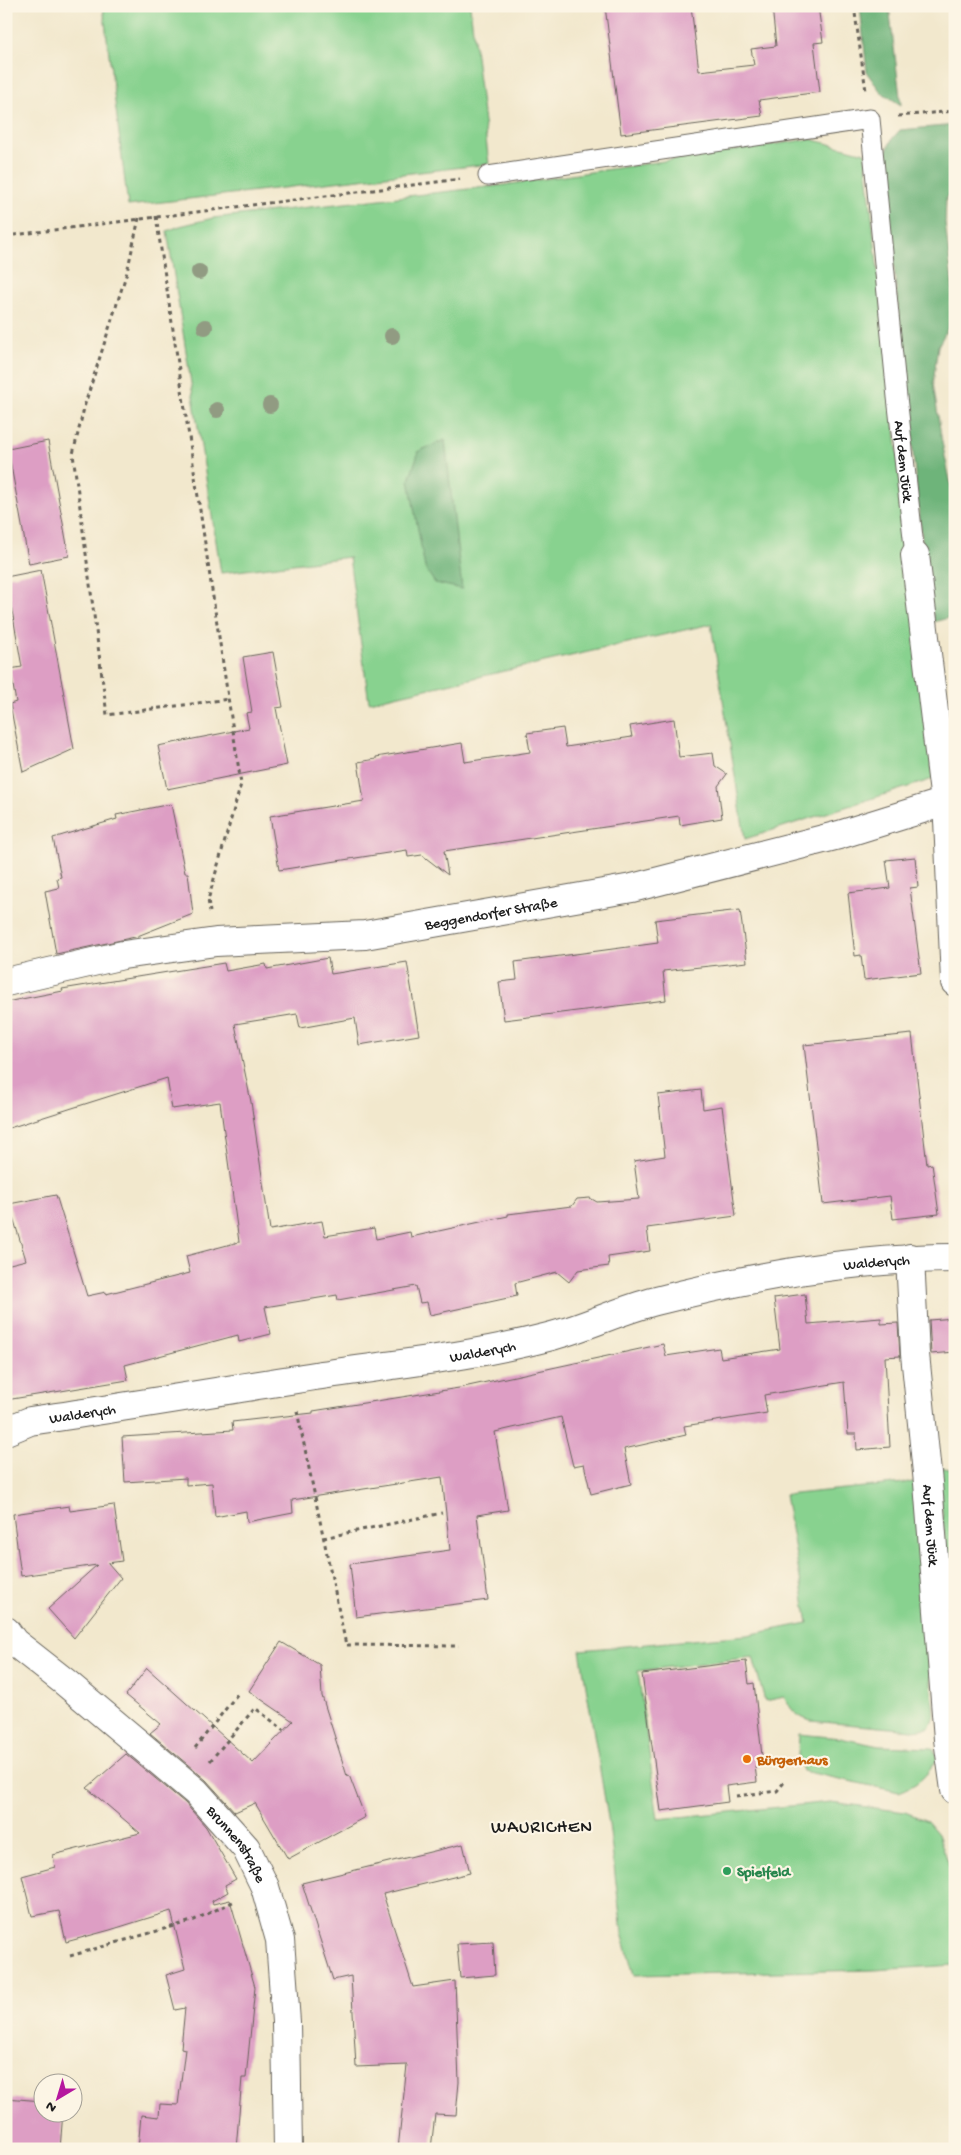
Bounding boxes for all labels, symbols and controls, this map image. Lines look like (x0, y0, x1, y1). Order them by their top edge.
street label: Auf dem Jück (889, 420, 916, 504)
street label: Beggendorfer Straße (423, 894, 559, 935)
street label: Walderych (842, 1252, 910, 1276)
street label: Walderych (449, 1338, 518, 1368)
street label: Walderych (48, 1401, 117, 1429)
street label: Auf dem Jück (917, 1484, 942, 1568)
place label: Bürgerhaus (756, 1752, 829, 1770)
marker: Bürgerhaus (741, 1753, 753, 1765)
street label: Brunnenstraße (201, 1802, 269, 1886)
district label: WAURICHEN (491, 1818, 593, 1839)
place label: Spielfeld (737, 1864, 792, 1882)
marker: Spielfeld (721, 1865, 733, 1877)
north arrow (32, 2072, 82, 2122)
text: N (43, 2097, 60, 2116)

